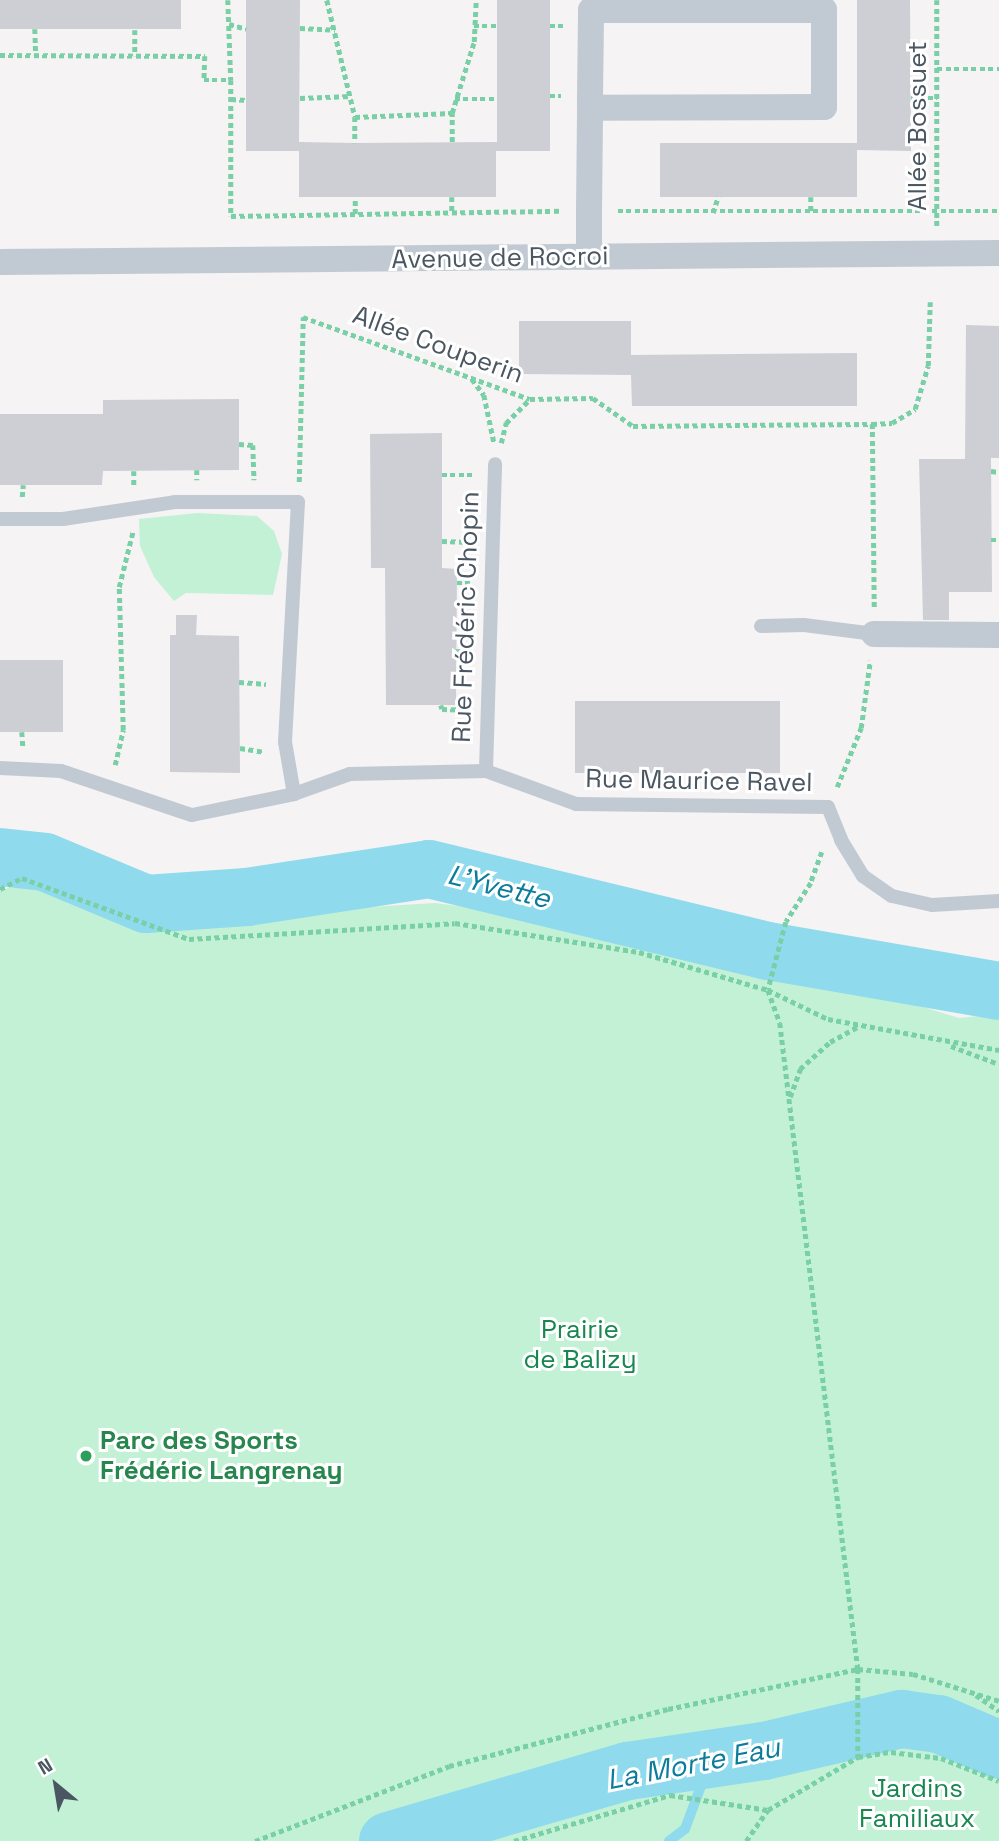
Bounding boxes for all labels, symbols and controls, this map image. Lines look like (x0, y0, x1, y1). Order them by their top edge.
street label: Allée Bossuet (902, 41, 934, 211)
street label: Avenue de Rocroi (391, 241, 609, 275)
street label: Allée Couperin (348, 300, 528, 390)
street label: Rue Frédéric Chopin (446, 491, 486, 743)
street label: Rue Maurice Ravel (585, 763, 813, 799)
water label: L'Yvette (444, 857, 554, 915)
park label: Prairie de Balizy (523, 1314, 637, 1376)
place label: Parc des Sports Frédéric Langrenay (100, 1425, 343, 1486)
marker: Parc des Sports Frédéric Langrenay (78, 1448, 94, 1464)
water label: La Morte Eau (604, 1730, 782, 1796)
north arrow (21, 1750, 91, 1820)
text: N (33, 1752, 57, 1780)
park label: Jardins Familiaux (859, 1773, 975, 1834)

